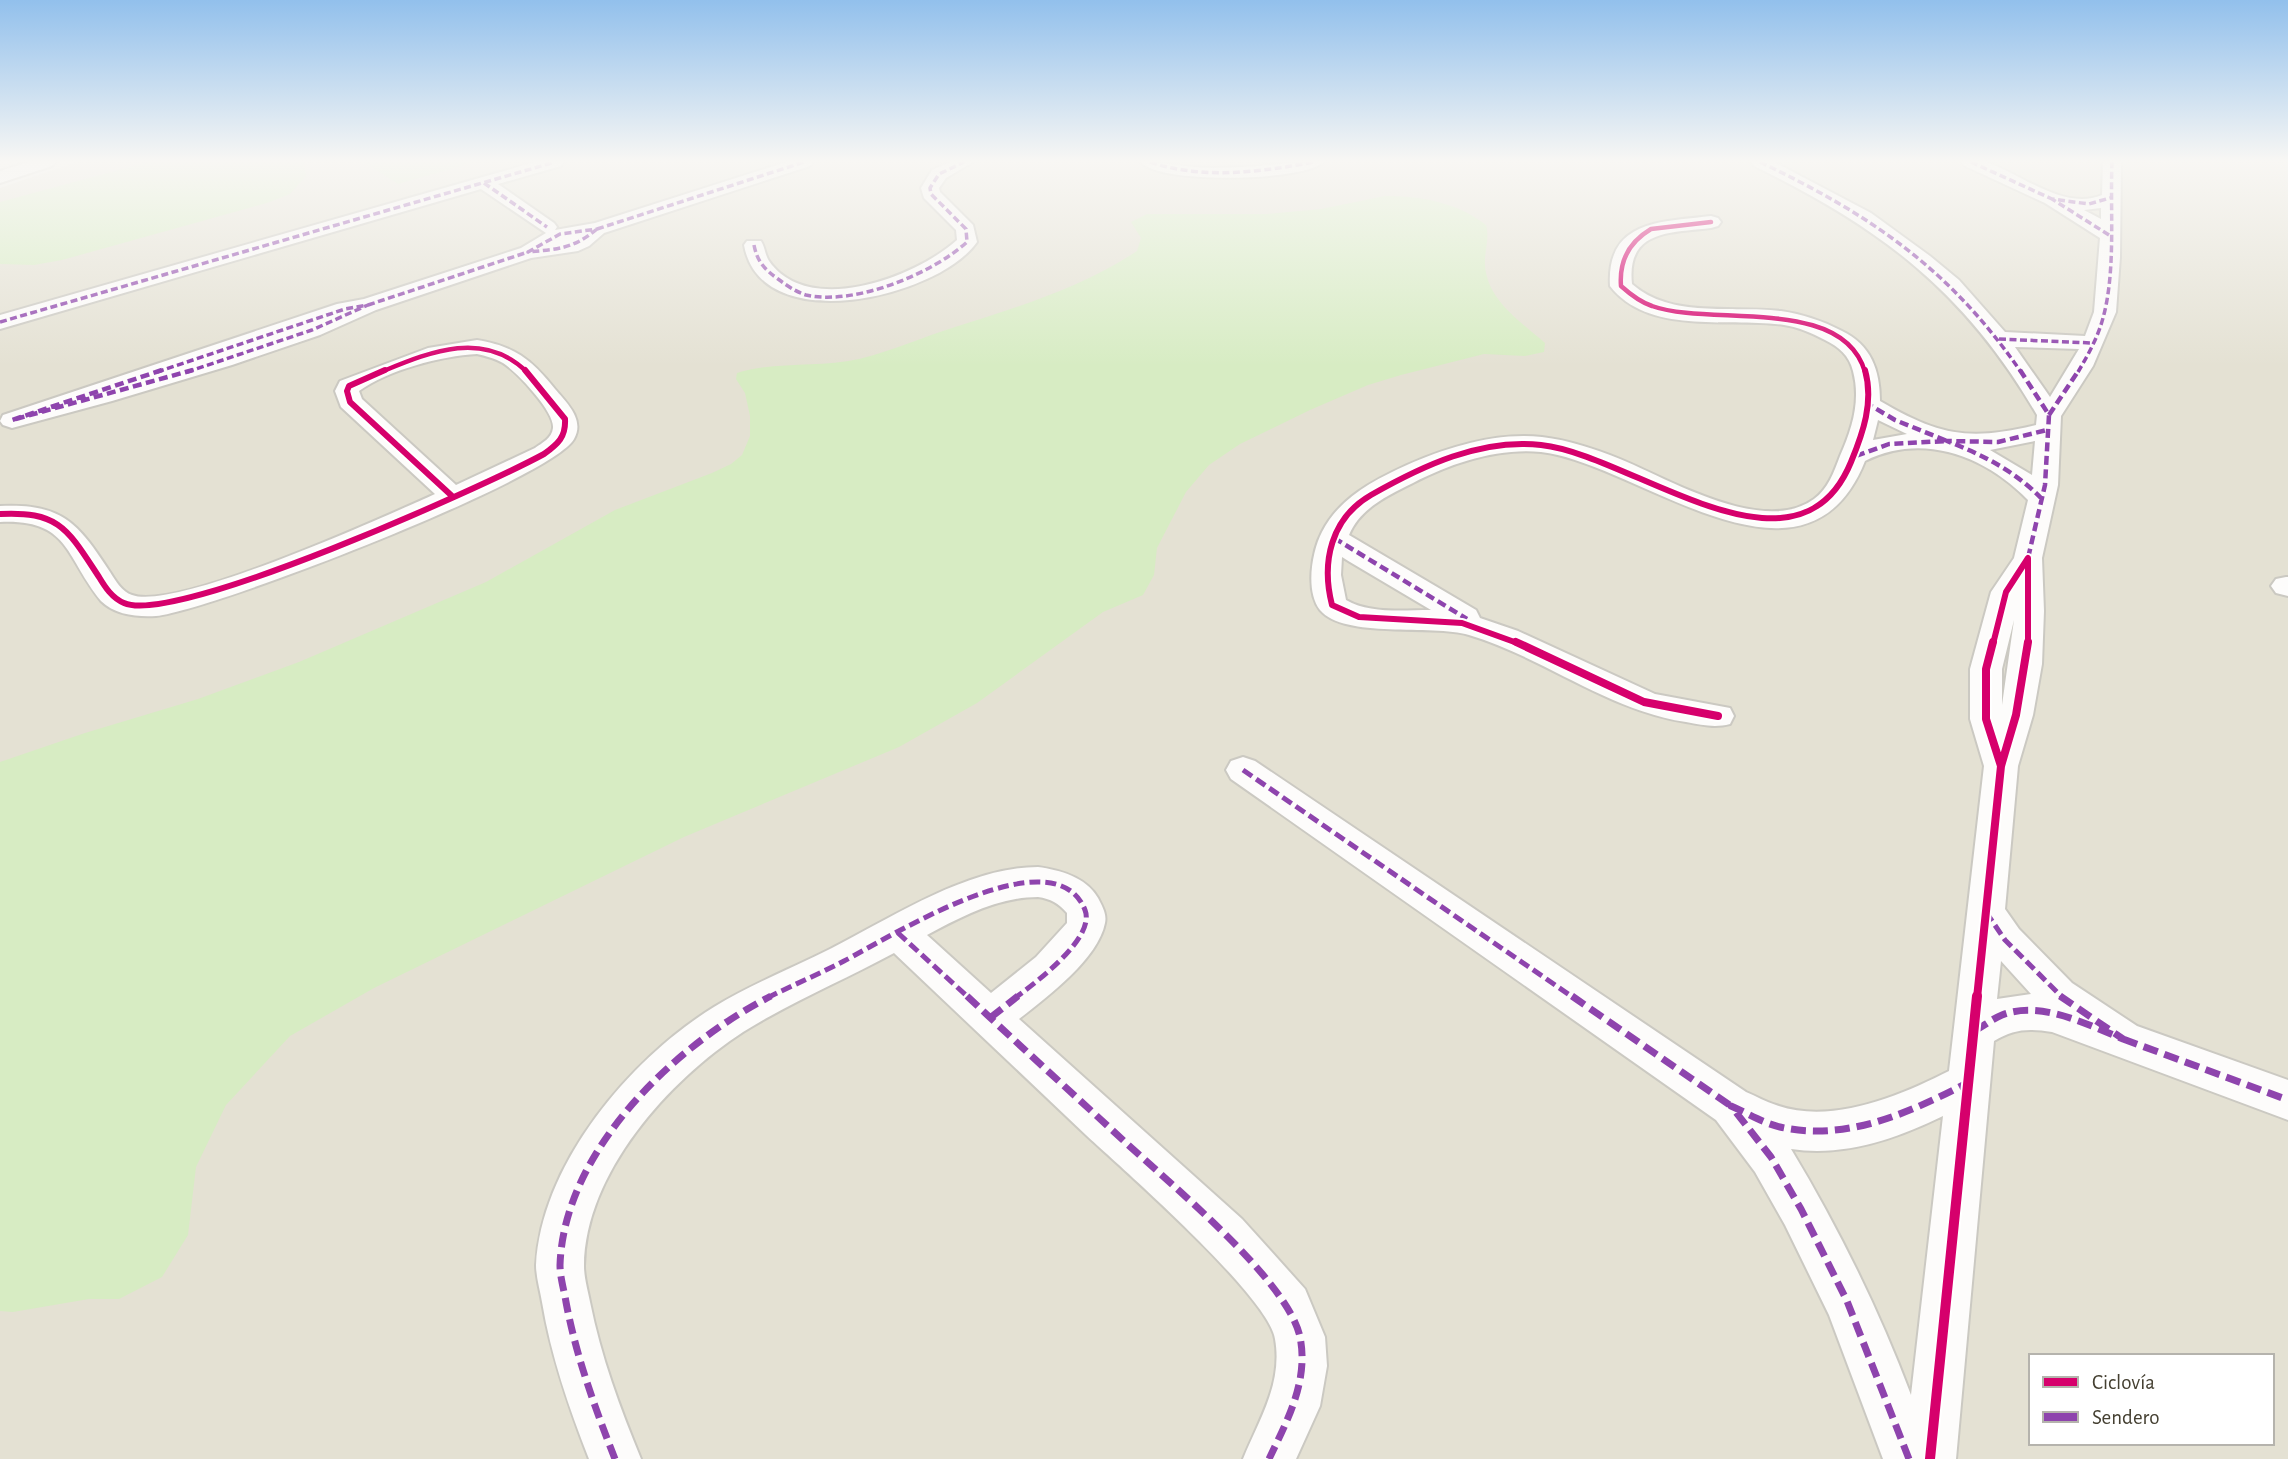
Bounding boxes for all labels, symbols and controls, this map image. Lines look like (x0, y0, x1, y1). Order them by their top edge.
legend (2029, 1354, 2274, 1445)
text: Ciclovía (2092, 1372, 2155, 1393)
text: Sendero (2092, 1407, 2160, 1428)

